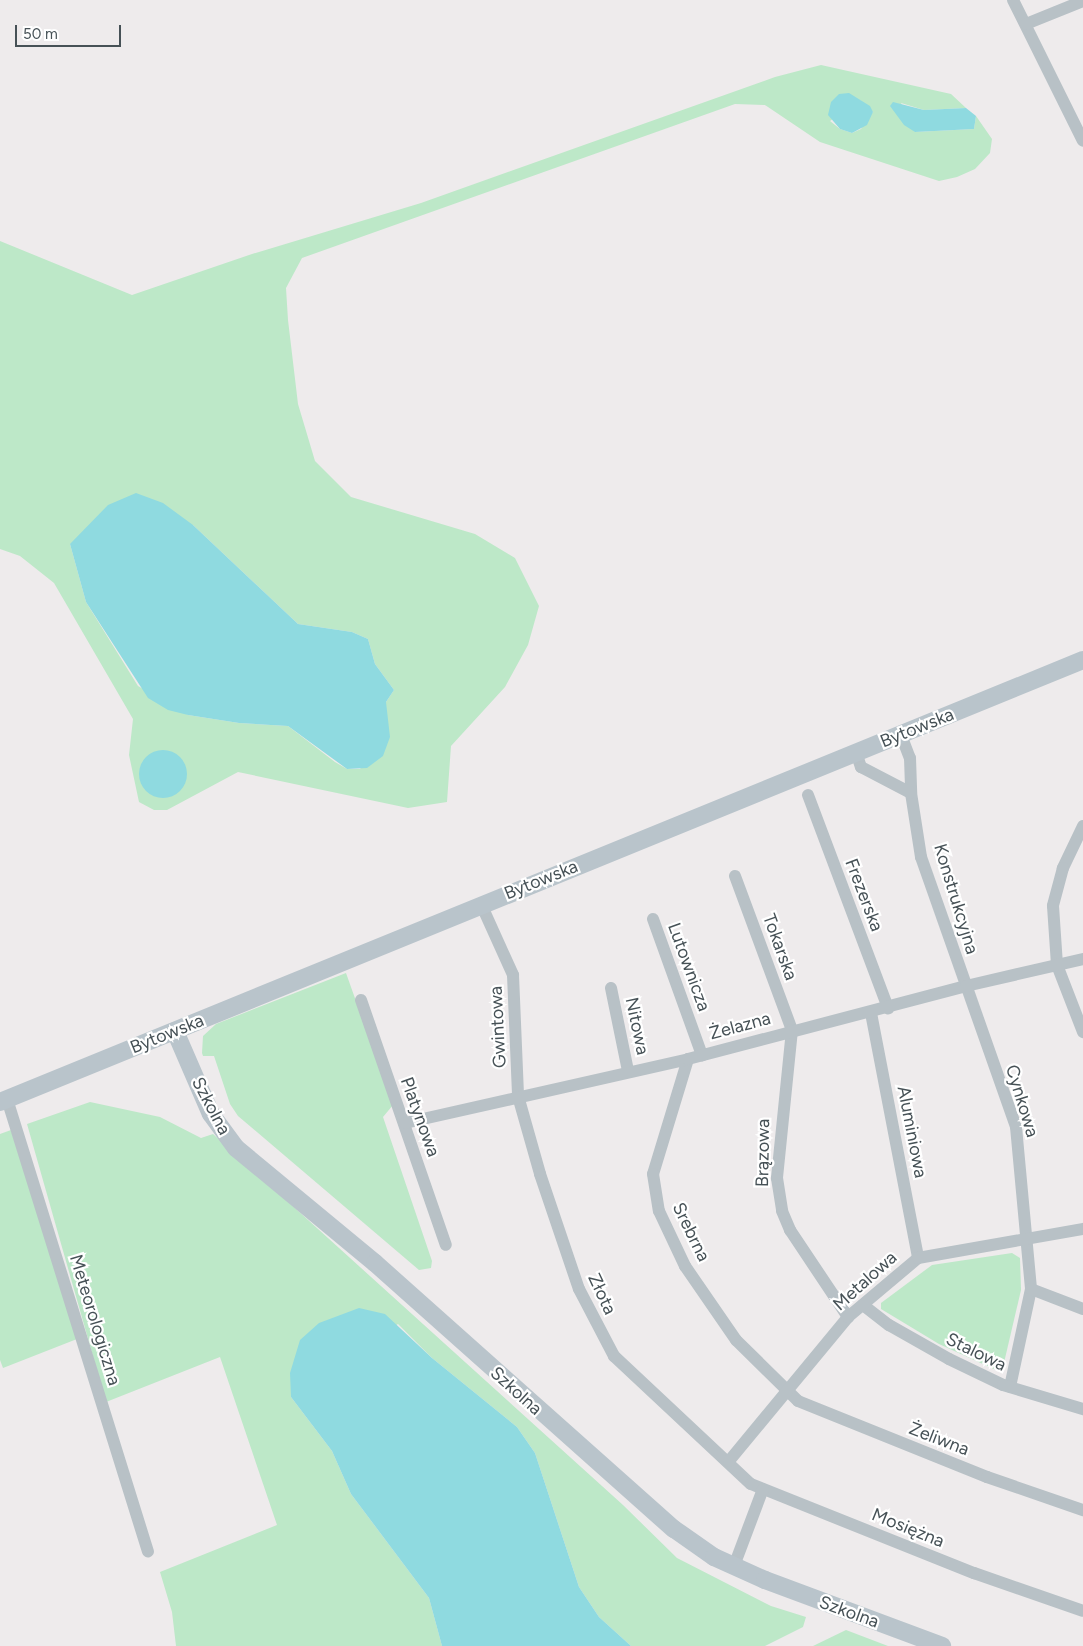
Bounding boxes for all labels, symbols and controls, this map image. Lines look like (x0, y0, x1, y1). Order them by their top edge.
scale bar (18, 15, 124, 47)
text: 50 m (23, 25, 58, 43)
street label: Bytowska (877, 703, 957, 753)
street label: Konstrukcyjna (929, 841, 983, 957)
street label: Bytowska (501, 855, 581, 905)
street label: Frezerska (840, 855, 888, 935)
street label: Tokarska (758, 911, 802, 983)
street label: Lutownicza (663, 920, 715, 1014)
street label: Gwintowa (485, 985, 511, 1069)
street label: Nitowa (620, 995, 654, 1057)
street label: Żelazna (707, 1007, 773, 1045)
street label: Bytowska (127, 1009, 207, 1059)
street label: Cynkowa (1001, 1062, 1043, 1140)
street label: Szkolna (187, 1074, 235, 1138)
street label: Platynowa (396, 1074, 444, 1160)
street label: Aluminiowa (893, 1084, 931, 1180)
street label: Brązowa (752, 1119, 774, 1187)
street label: Srebrna (668, 1199, 714, 1265)
street label: Metalowa (829, 1247, 901, 1315)
street label: Meteorologiczna (65, 1252, 125, 1388)
street label: Złota (583, 1270, 621, 1318)
street label: Stalowa (942, 1328, 1010, 1376)
street label: Szkolna (486, 1362, 546, 1420)
street label: Żeliwna (906, 1418, 972, 1460)
street label: Mosiężna (869, 1504, 947, 1552)
street label: Szkolna (816, 1591, 882, 1633)

